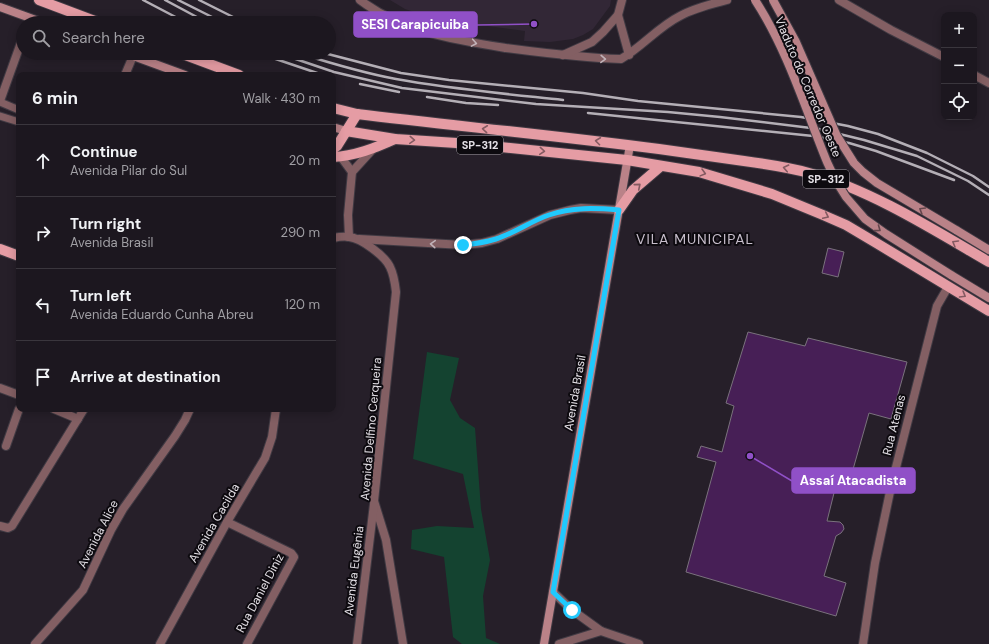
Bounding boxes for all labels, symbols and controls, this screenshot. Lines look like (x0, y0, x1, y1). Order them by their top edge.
callout: SESI Carapicuiba (354, 12, 477, 37)
map controls (941, 12, 977, 120)
button: + (941, 12, 977, 48)
street label: Viaduto do Corredor Oeste (771, 14, 845, 160)
search box (16, 16, 336, 60)
text: SESI Carapicuiba (361, 16, 469, 33)
icon: search (30, 27, 52, 49)
text: Search here (62, 28, 145, 48)
one-way arrow (471, 38, 477, 46)
button: − (941, 48, 977, 84)
one-way arrow (600, 54, 606, 63)
button: locate (941, 84, 977, 120)
text: 6 min (32, 87, 78, 109)
text: Walk · 430 m (243, 90, 320, 107)
one-way arrow (482, 124, 488, 133)
one-way arrow (409, 136, 415, 145)
road number: SP-312 (457, 136, 503, 154)
one-way arrow (595, 137, 601, 146)
text: Continue (70, 142, 138, 162)
one-way arrow (539, 146, 545, 155)
icon: ahead (32, 150, 54, 172)
text: 20 m (289, 152, 320, 169)
text: Avenida Pilar do Sul (70, 162, 187, 179)
one-way arrow (783, 164, 789, 172)
one-way arrow (700, 169, 707, 177)
road number: SP-312 (803, 170, 849, 188)
one-way arrow (633, 184, 641, 191)
one-way arrow (919, 207, 926, 215)
one-way arrow (822, 211, 829, 219)
text: Turn right (70, 214, 141, 234)
icon: right (32, 222, 54, 244)
text: 290 m (281, 224, 320, 241)
one-way arrow (874, 224, 881, 231)
district label: VILA MUNICIPAL (636, 230, 754, 248)
text: Avenida Brasil (70, 234, 153, 251)
route end (454, 236, 472, 254)
one-way arrow (430, 239, 436, 248)
one-way arrow (952, 240, 959, 247)
text: Turn left (70, 286, 131, 306)
one-way arrow (959, 291, 966, 298)
icon: left (32, 294, 54, 316)
text: 120 m (285, 296, 320, 313)
text: Avenida Eduardo Cunha Abreu (70, 306, 253, 323)
street label: Avenida Brasil (560, 354, 590, 432)
street label: Avenida Delfino Cerqueira (357, 357, 385, 501)
icon: arrive (32, 366, 54, 388)
text: Arrive at destination (70, 367, 221, 387)
street label: Rua Atenas (879, 393, 909, 457)
callout: Assaí Atacadista (792, 468, 915, 493)
text: Assaí Atacadista (800, 472, 906, 489)
street label: Avenida Cacilda (185, 481, 243, 565)
street label: Avenida Alice (74, 497, 122, 571)
street label: Avenida Eugênia (341, 525, 367, 617)
street label: Rua Daniel Diniz (232, 551, 288, 635)
route start (563, 601, 581, 619)

